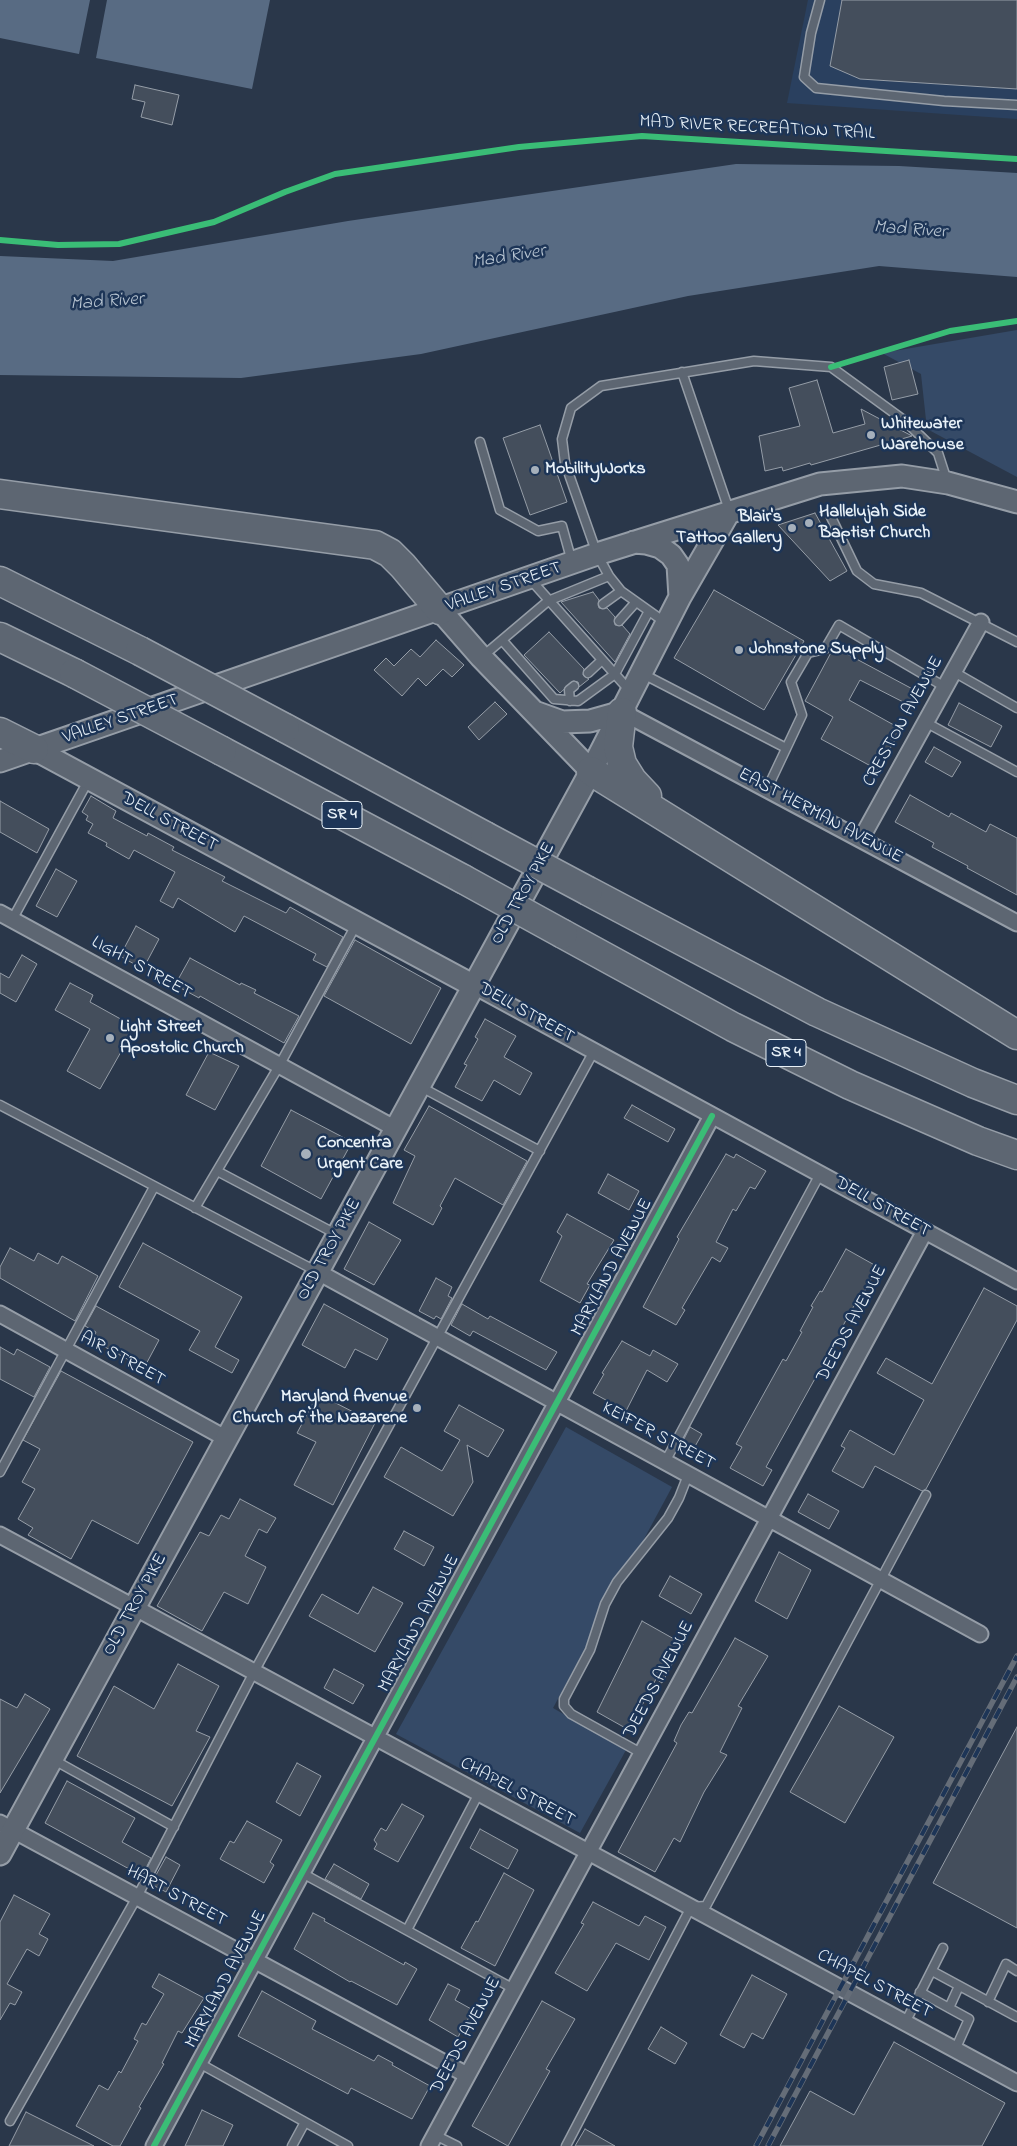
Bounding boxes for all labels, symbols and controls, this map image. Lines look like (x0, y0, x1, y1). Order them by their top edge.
street label: MAD RIVER RECREATION TRAIL (639, 112, 875, 146)
water label: Mad River (873, 217, 947, 245)
water label: Mad River (471, 241, 547, 275)
water label: Mad River (70, 289, 144, 317)
place label: Whitewater Warehouse (881, 414, 964, 456)
marker: Whitewater Warehouse (865, 429, 877, 441)
place label: MobilityWorks (545, 459, 646, 481)
marker: MobilityWorks (529, 464, 541, 476)
place label: Hallelujah Side Baptist Church (819, 502, 930, 544)
place label: Blair's Tattoo Gallery (676, 507, 782, 550)
marker: Hallelujah Side Baptist Church (803, 517, 815, 529)
marker: Blair's Tattoo Gallery (786, 522, 798, 534)
street label: VALLEY STREET (444, 558, 564, 618)
place label: Johnstone Supply (749, 639, 884, 661)
marker: Johnstone Supply (733, 644, 745, 656)
street label: CRESTON AVENUE (859, 653, 949, 791)
street label: VALLEY STREET (61, 690, 181, 750)
street label: EAST HERMAN AVENUE (734, 764, 906, 870)
street label: DELL STREET (117, 789, 221, 857)
road number: SR 4 (322, 802, 362, 828)
street label: OLD TROY PIKE (487, 839, 561, 949)
street label: LIGHT STREET (87, 933, 195, 1005)
street label: DELL STREET (474, 979, 578, 1049)
place label: Light Street Apostolic Church (120, 1017, 244, 1060)
marker: Light Street Apostolic Church (104, 1032, 116, 1044)
road number: SR 4 (766, 1040, 806, 1066)
place label: Concentra Urgent Care (317, 1133, 403, 1176)
marker: Concentra Urgent Care (299, 1147, 313, 1161)
street label: DELL STREET (830, 1173, 934, 1243)
street label: OLD TROY PIKE (293, 1195, 367, 1305)
street label: MARYLAND AVENUE (568, 1196, 658, 1340)
street label: DEEDS AVENUE (813, 1262, 893, 1386)
street label: AIR STREET (76, 1328, 168, 1392)
place label: Maryland Avenue Church of the Nazarene (233, 1387, 407, 1430)
street label: KEIFER STREET (598, 1398, 718, 1476)
marker: Maryland Avenue Church of the Nazarene (411, 1402, 423, 1414)
street label: OLD TROY PIKE (99, 1550, 173, 1660)
street label: MARYLAND AVENUE (375, 1552, 465, 1696)
street label: DEEDS AVENUE (620, 1618, 700, 1742)
street label: CHAPEL STREET (456, 1754, 578, 1832)
street label: HART STREET (122, 1862, 230, 1932)
street label: MARYLAND AVENUE (182, 1908, 272, 2052)
street label: CHAPEL STREET (813, 1946, 935, 2024)
street label: DEEDS AVENUE (427, 1974, 507, 2098)

